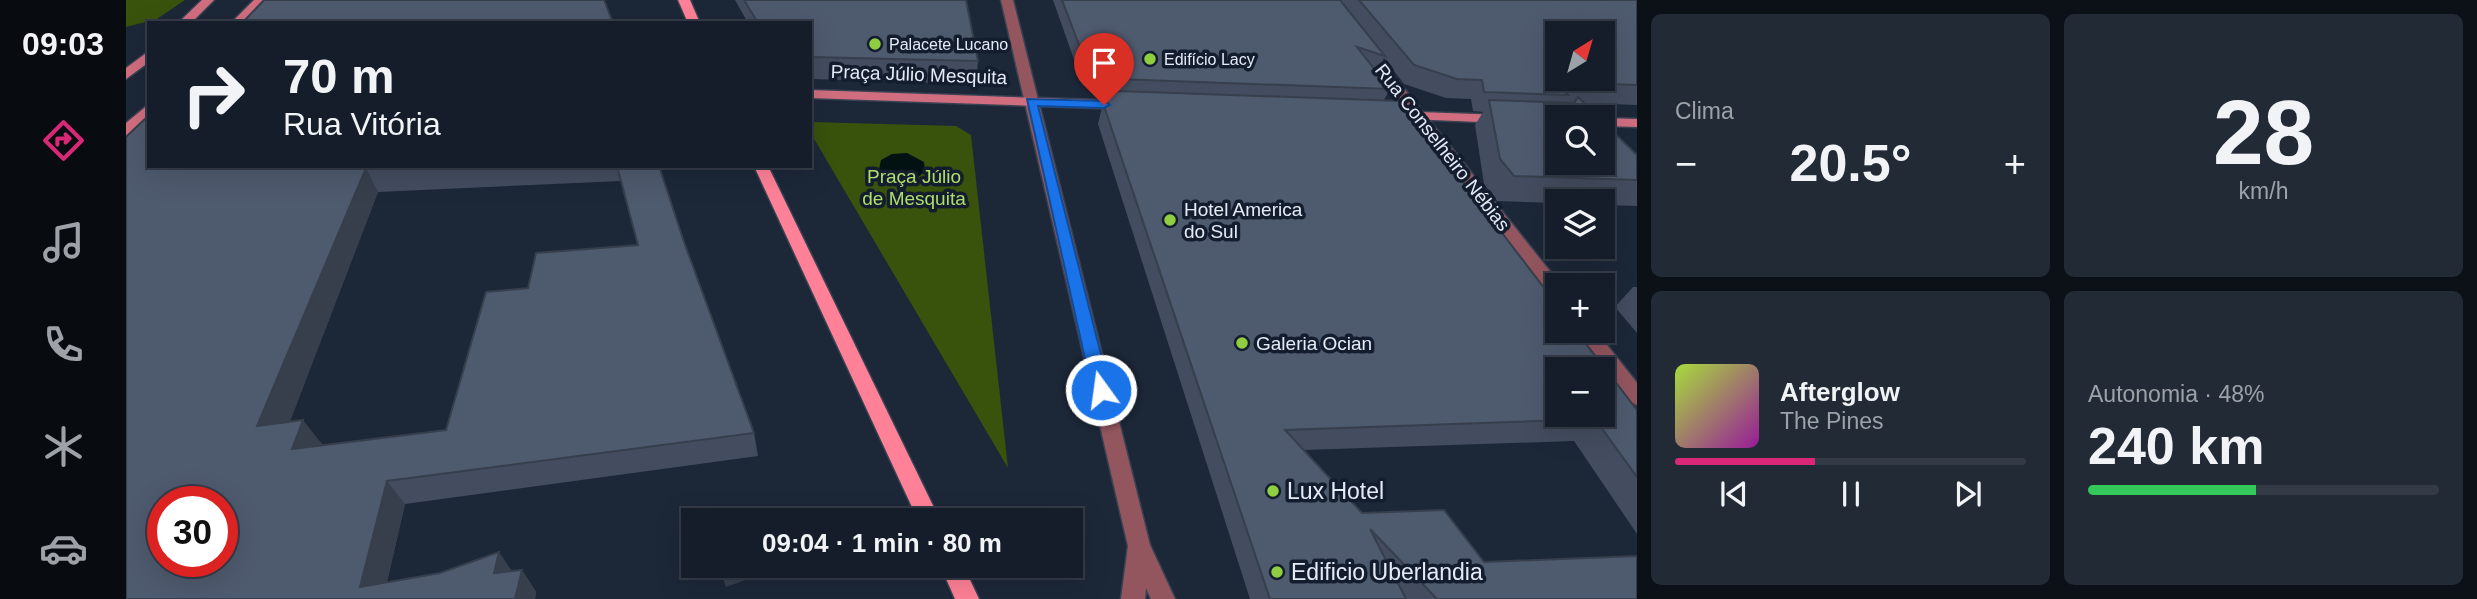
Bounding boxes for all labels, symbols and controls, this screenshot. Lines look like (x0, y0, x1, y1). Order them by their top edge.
north arrow (1545, 21, 1615, 91)
map controls (1545, 21, 1615, 427)
text: 09:03 (22, 26, 104, 62)
pin (1074, 33, 1134, 105)
marker: Palacete Lucano (867, 36, 883, 52)
place label: Palacete Lucano (889, 36, 1008, 53)
icon: arrive (1085, 44, 1123, 82)
icon: right (168, 49, 259, 140)
text: 70 m (283, 49, 395, 103)
marker: Edifício Lacy (1142, 51, 1158, 67)
place label: Edifício Lacy (1164, 51, 1255, 68)
street label: Rua Conselheiro Nébias (1371, 60, 1514, 235)
street label: Praça Júlio Mesquita (830, 61, 1008, 88)
text: 28 (2213, 82, 2314, 183)
text: Clima (1675, 98, 1734, 124)
button: search (1545, 105, 1615, 175)
text: Rua Vitória (283, 106, 441, 142)
icon: directions (39, 116, 88, 165)
text: 20.5° (1789, 134, 1912, 192)
text: − (1675, 143, 1697, 185)
text: + (2004, 143, 2026, 185)
park label: Praça Júlio de Mesquita (862, 166, 966, 209)
text: km/h (2239, 178, 2288, 204)
button: layers (1545, 189, 1615, 259)
place label: Hotel America do Sul (1184, 199, 1303, 242)
marker: Hotel America do Sul (1162, 212, 1178, 228)
icon: music (39, 218, 88, 267)
button: + (1545, 273, 1615, 343)
icon: phone (39, 320, 88, 369)
place label: Galeria Ocian (1256, 333, 1372, 354)
marker: Galeria Ocian (1234, 335, 1250, 351)
position arrow (1064, 353, 1138, 427)
button: − (1545, 357, 1615, 427)
text: Afterglow (1780, 377, 1900, 407)
text: Autonomia · 48% (2088, 381, 2264, 407)
text: The Pines (1780, 408, 1884, 434)
text: 240 km (2088, 417, 2264, 475)
icon: climate (39, 422, 88, 471)
icon: previous (1715, 475, 1753, 513)
icon: pause (1832, 475, 1870, 513)
icon: next (1949, 475, 1987, 513)
place label: Lux Hotel (1287, 478, 1384, 504)
marker: Lux Hotel (1265, 483, 1281, 499)
speed limit sign: 30 (147, 486, 238, 577)
icon: car (39, 524, 88, 573)
text: 09:04 · 1 min · 80 m (762, 528, 1002, 558)
place label: Edificio Uberlandia (1291, 559, 1483, 585)
marker: Edificio Uberlandia (1269, 564, 1285, 580)

